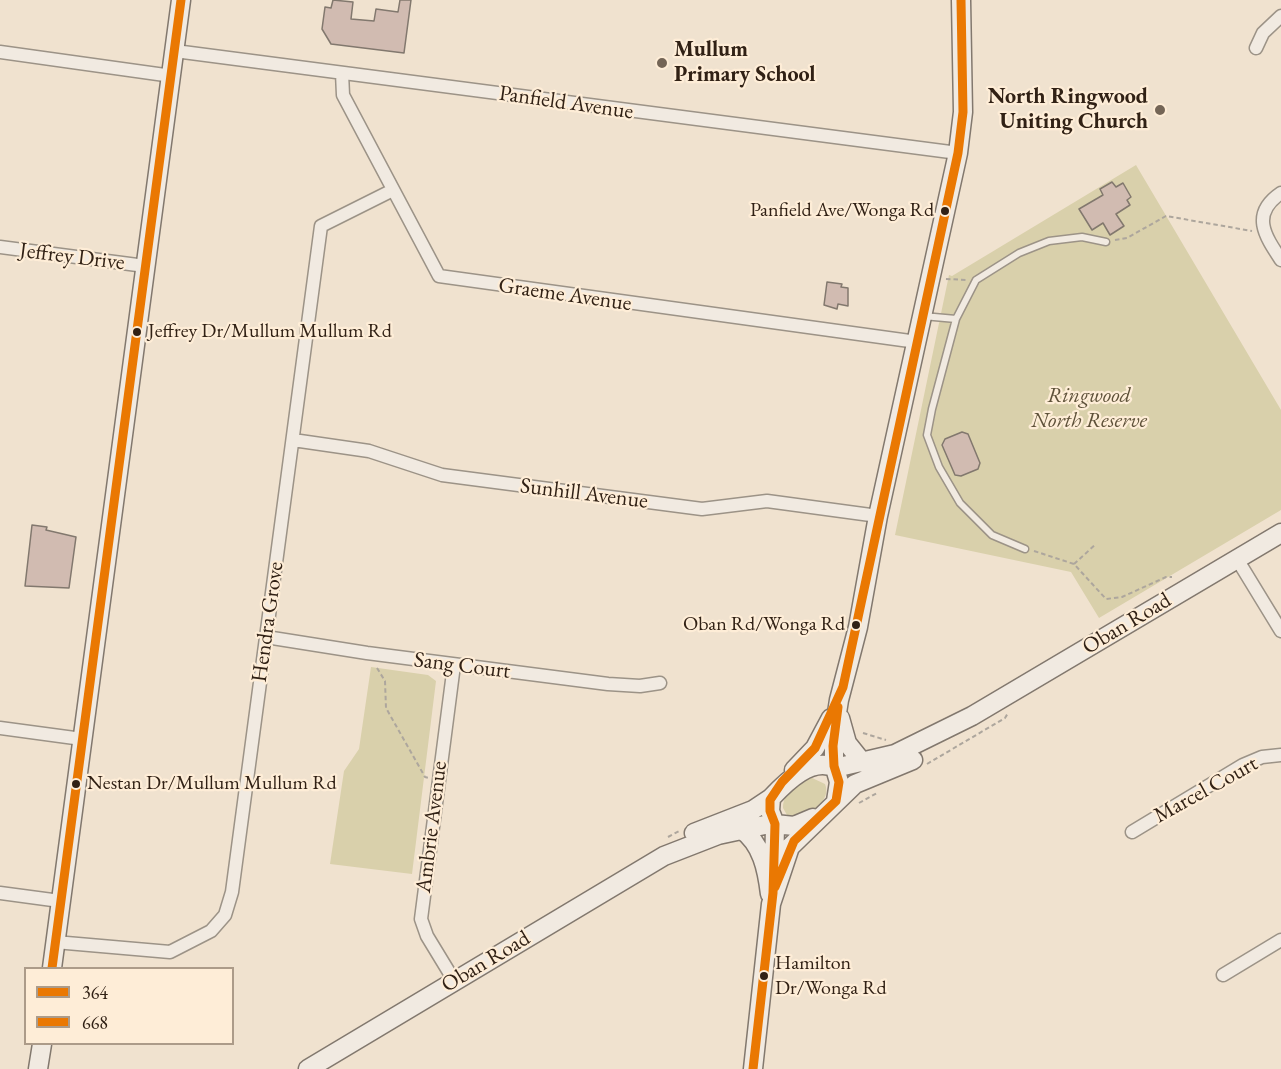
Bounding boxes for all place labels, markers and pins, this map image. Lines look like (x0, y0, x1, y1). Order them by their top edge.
place label: Mullum Primary School (674, 37, 816, 88)
marker: Mullum Primary School (655, 56, 669, 70)
place label: North Ringwood Uniting Church (988, 84, 1148, 136)
marker: North Ringwood Uniting Church (1153, 103, 1167, 117)
place label: Panfield Ave/Wonga Rd (750, 199, 934, 223)
marker: Panfield Ave/Wonga Rd (939, 205, 951, 217)
place label: Jeffrey Dr/Mullum Mullum Rd (148, 320, 392, 344)
marker: Jeffrey Dr/Mullum Mullum Rd (131, 326, 143, 338)
place label: Oban Rd/Wonga Rd (683, 613, 845, 637)
marker: Oban Rd/Wonga Rd (850, 619, 862, 631)
place label: Nestan Dr/Mullum Mullum Rd (87, 772, 337, 796)
marker: Nestan Dr/Mullum Mullum Rd (70, 778, 82, 790)
place label: Hamilton Dr/Wonga Rd (775, 952, 887, 999)
marker: Hamilton Dr/Wonga Rd (758, 970, 770, 982)

